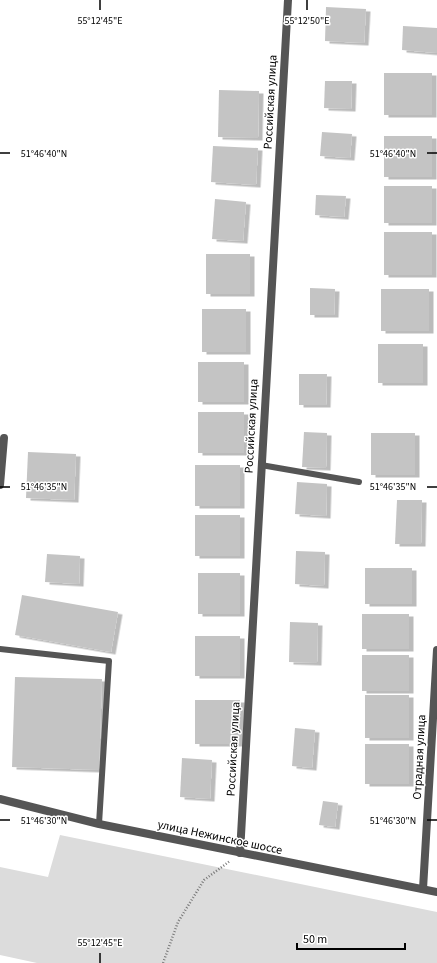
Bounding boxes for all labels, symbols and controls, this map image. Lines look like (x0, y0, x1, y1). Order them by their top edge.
text: 55°12'45"E (77, 14, 123, 28)
text: 55°12'50"E (284, 14, 330, 28)
street label: Российская улица (260, 54, 281, 150)
text: 51°46'40"N (21, 147, 67, 161)
text: 51°46'40"N (370, 147, 416, 161)
street label: Российская улица (241, 378, 262, 474)
text: 51°46'35"N (21, 480, 67, 494)
text: 51°46'35"N (370, 480, 416, 494)
street label: Российская улица (223, 701, 244, 797)
street label: Отрадная улица (409, 714, 430, 800)
text: 51°46'30"N (21, 814, 67, 828)
text: 51°46'30"N (370, 814, 416, 828)
street label: улица Нежинское шоссе (156, 816, 284, 859)
scale bar (297, 925, 405, 951)
text: 50 m (303, 931, 327, 948)
text: 55°12'45"E (77, 936, 123, 950)

